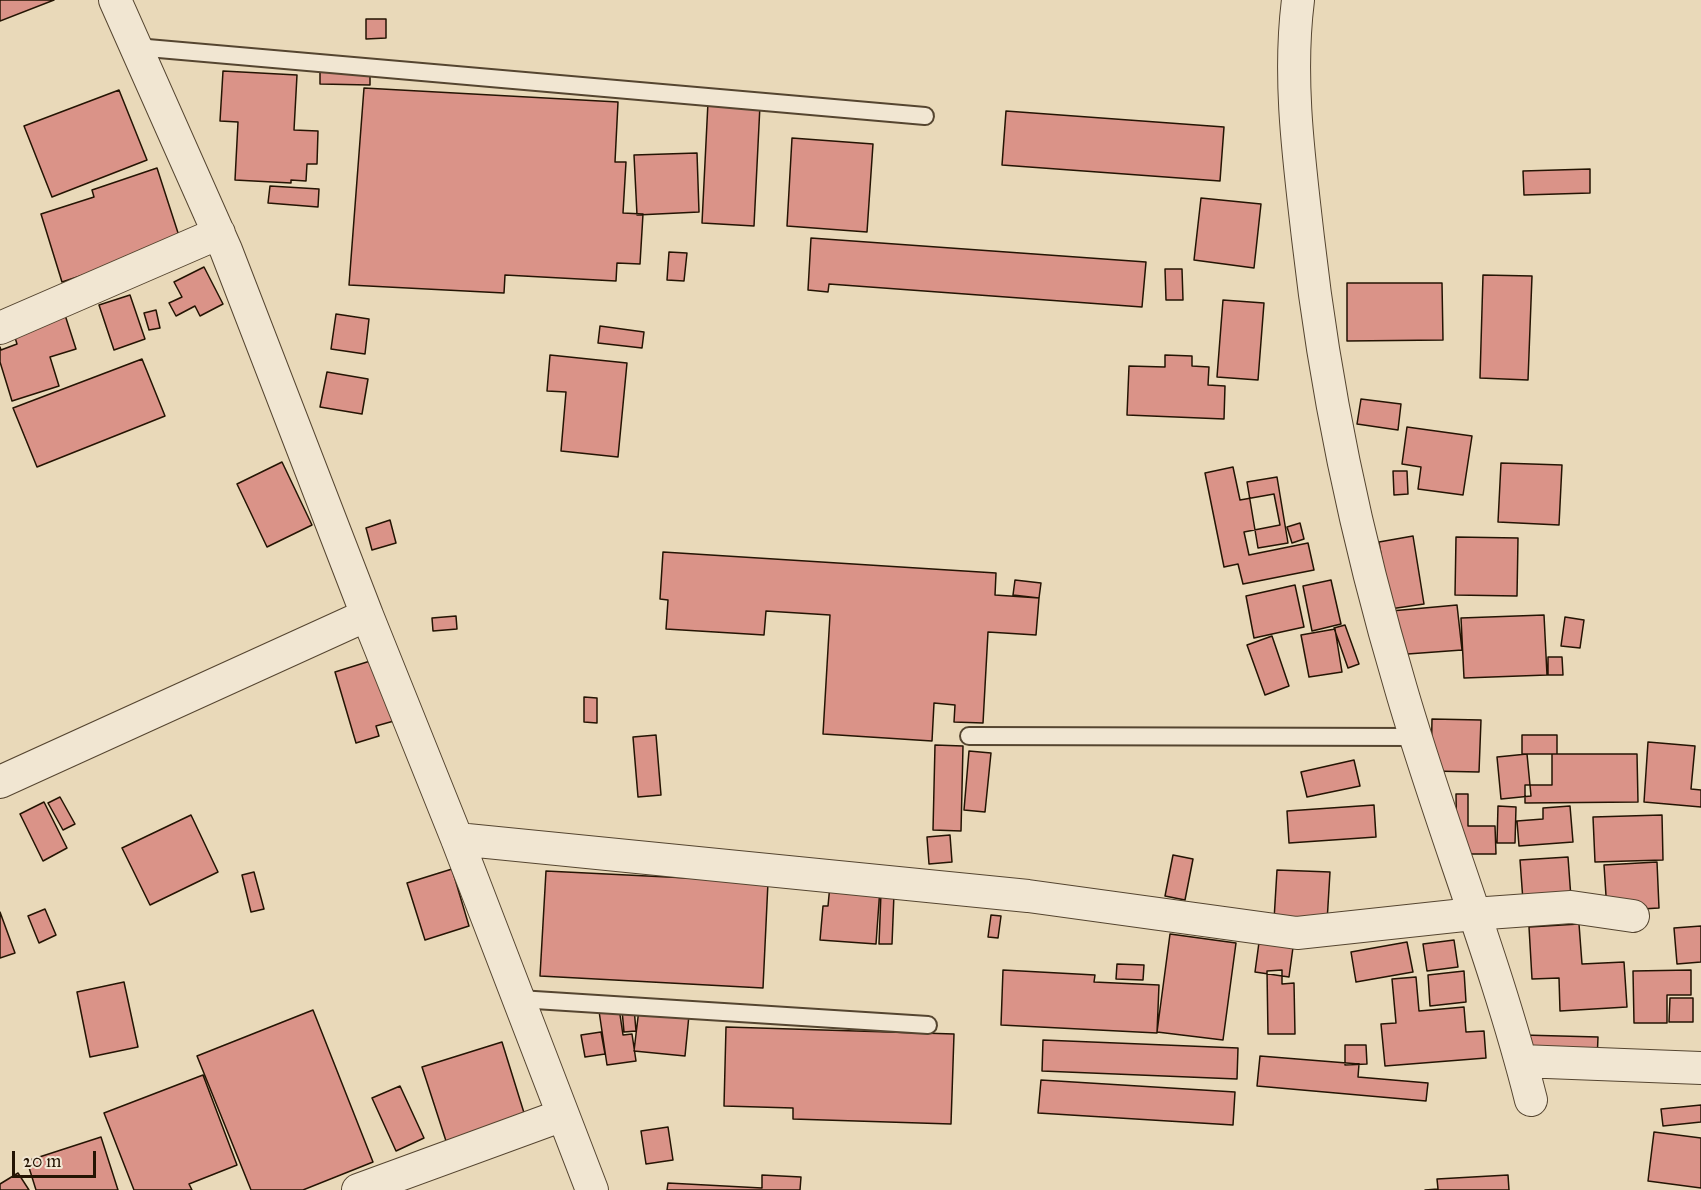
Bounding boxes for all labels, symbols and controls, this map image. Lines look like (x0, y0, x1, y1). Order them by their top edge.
scale bar (15, 1139, 99, 1177)
text: 20 m (23, 1150, 61, 1172)

